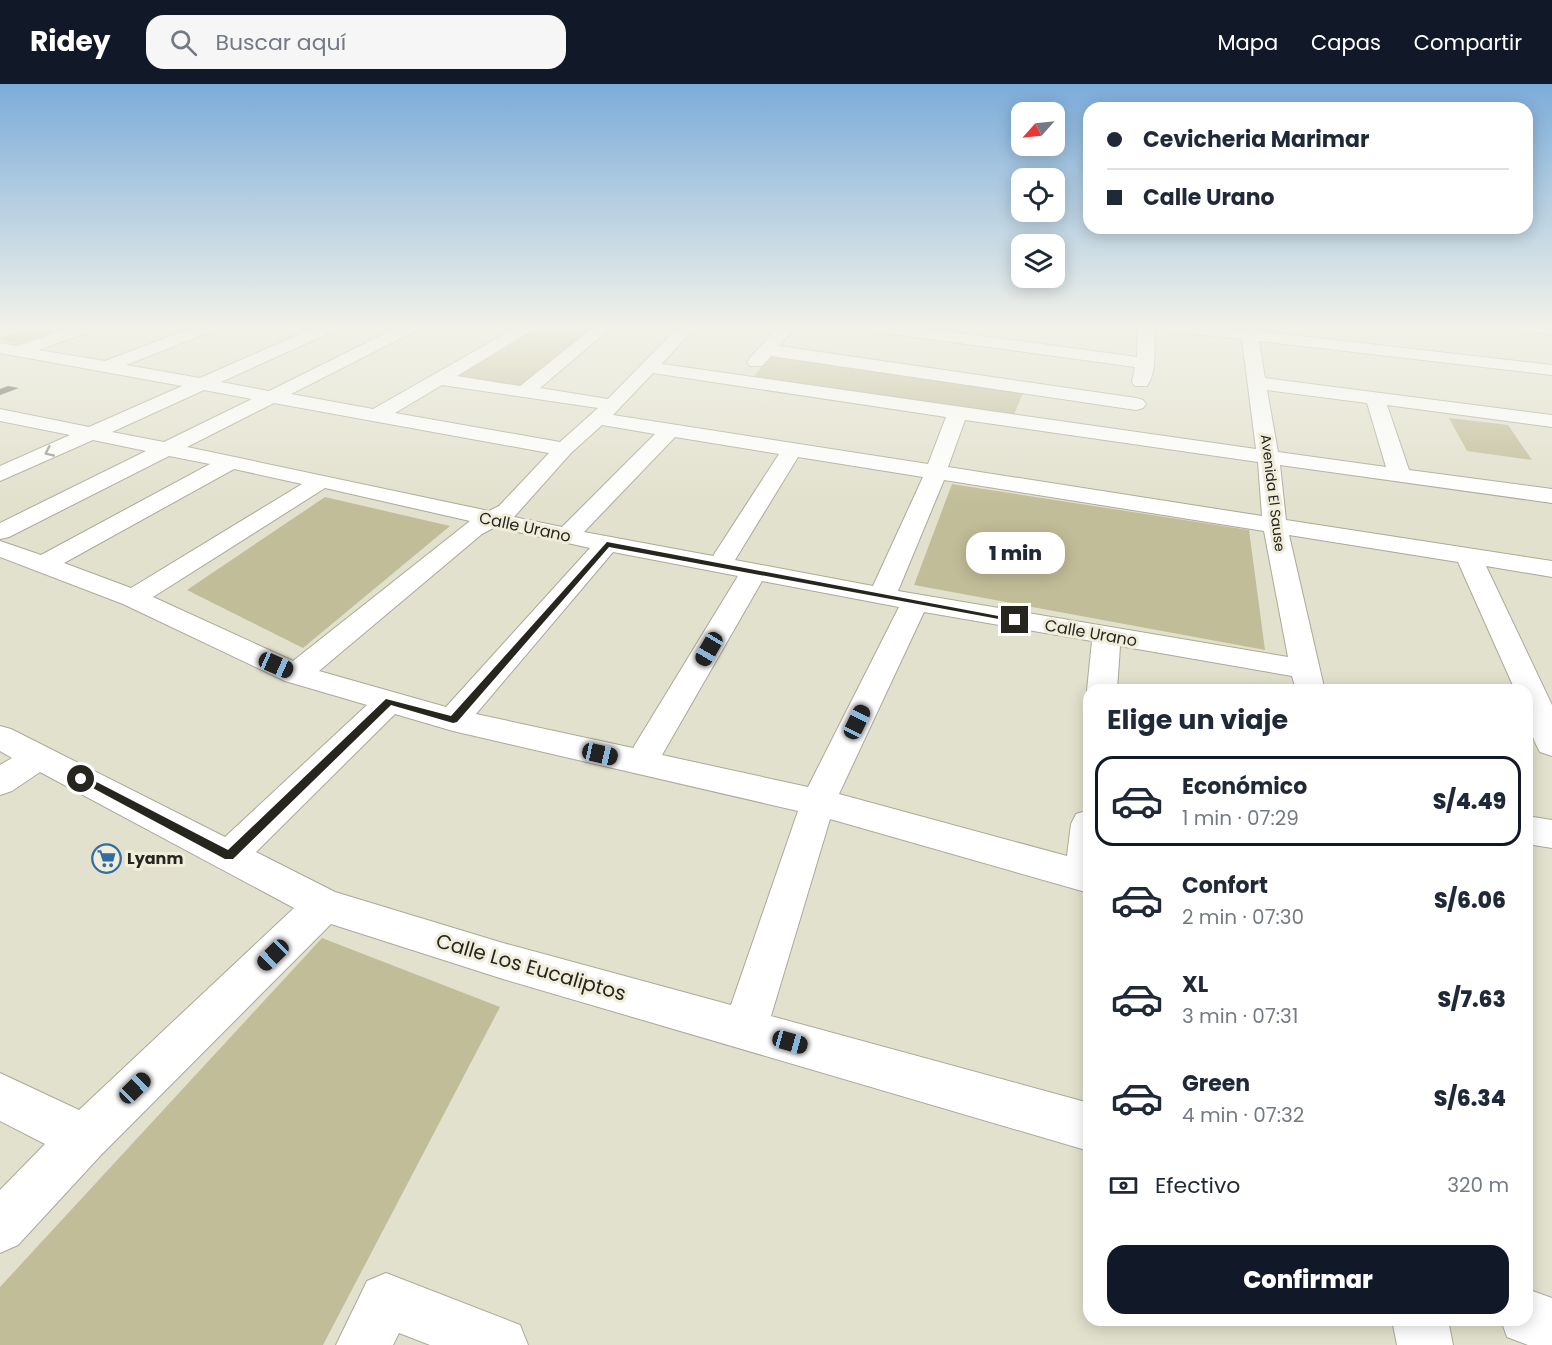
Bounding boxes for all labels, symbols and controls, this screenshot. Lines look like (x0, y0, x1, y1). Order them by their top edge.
search box (146, 15, 566, 69)
text: Ridey (30, 22, 110, 61)
icon: search (167, 26, 200, 59)
text: Buscar aquí (215, 27, 346, 58)
text: Mapa (1217, 28, 1278, 57)
text: Capas (1311, 28, 1381, 57)
text: Compartir (1414, 28, 1522, 57)
north arrow (1011, 102, 1065, 156)
map controls (1011, 102, 1065, 288)
text: Cevicheria Marimar (1143, 124, 1369, 155)
button: locate (1011, 168, 1065, 222)
text: Calle Urano (1143, 182, 1275, 213)
button: layers (1011, 234, 1065, 288)
street label: Avenida El Sause (1256, 433, 1290, 553)
one-way arrow (44, 445, 55, 457)
street label: Calle Urano (477, 506, 573, 548)
callout: 1 min (966, 533, 1064, 575)
text: 1 min (989, 539, 1042, 567)
route end (1001, 606, 1028, 633)
street label: Calle Urano (1043, 614, 1139, 652)
car (692, 629, 726, 669)
car (256, 649, 296, 681)
text: Elige un viaje (1107, 701, 1288, 738)
car (841, 702, 873, 742)
car (580, 741, 620, 767)
route start (67, 765, 94, 792)
text: Económico (1182, 771, 1307, 802)
icon: car (1110, 774, 1164, 828)
text: S/4.49 (1433, 786, 1506, 817)
text: 1 min · 07:29 (1182, 804, 1299, 832)
supermarket icon: Lyanm (90, 842, 122, 874)
place label: Lyanm (127, 847, 183, 870)
text: Confort (1182, 870, 1268, 901)
icon: car (1110, 873, 1164, 927)
text: S/6.06 (1434, 885, 1506, 916)
text: 2 min · 07:30 (1182, 903, 1304, 931)
street label: Calle Los Eucaliptos (433, 926, 629, 1008)
car (254, 936, 292, 974)
text: XL (1182, 969, 1208, 1000)
icon: car (1110, 972, 1164, 1026)
text: S/7.63 (1437, 984, 1506, 1015)
text: 3 min · 07:31 (1182, 1002, 1298, 1030)
car (770, 1028, 810, 1056)
text: Green (1182, 1068, 1250, 1099)
car (116, 1069, 154, 1107)
icon: car (1110, 1071, 1164, 1125)
text: S/6.34 (1434, 1083, 1506, 1114)
text: 4 min · 07:32 (1182, 1101, 1304, 1129)
icon: cash (1107, 1169, 1140, 1202)
text: Efectivo (1155, 1170, 1240, 1201)
text: 320 m (1447, 1171, 1509, 1199)
button: Confirmar (1107, 1245, 1509, 1314)

